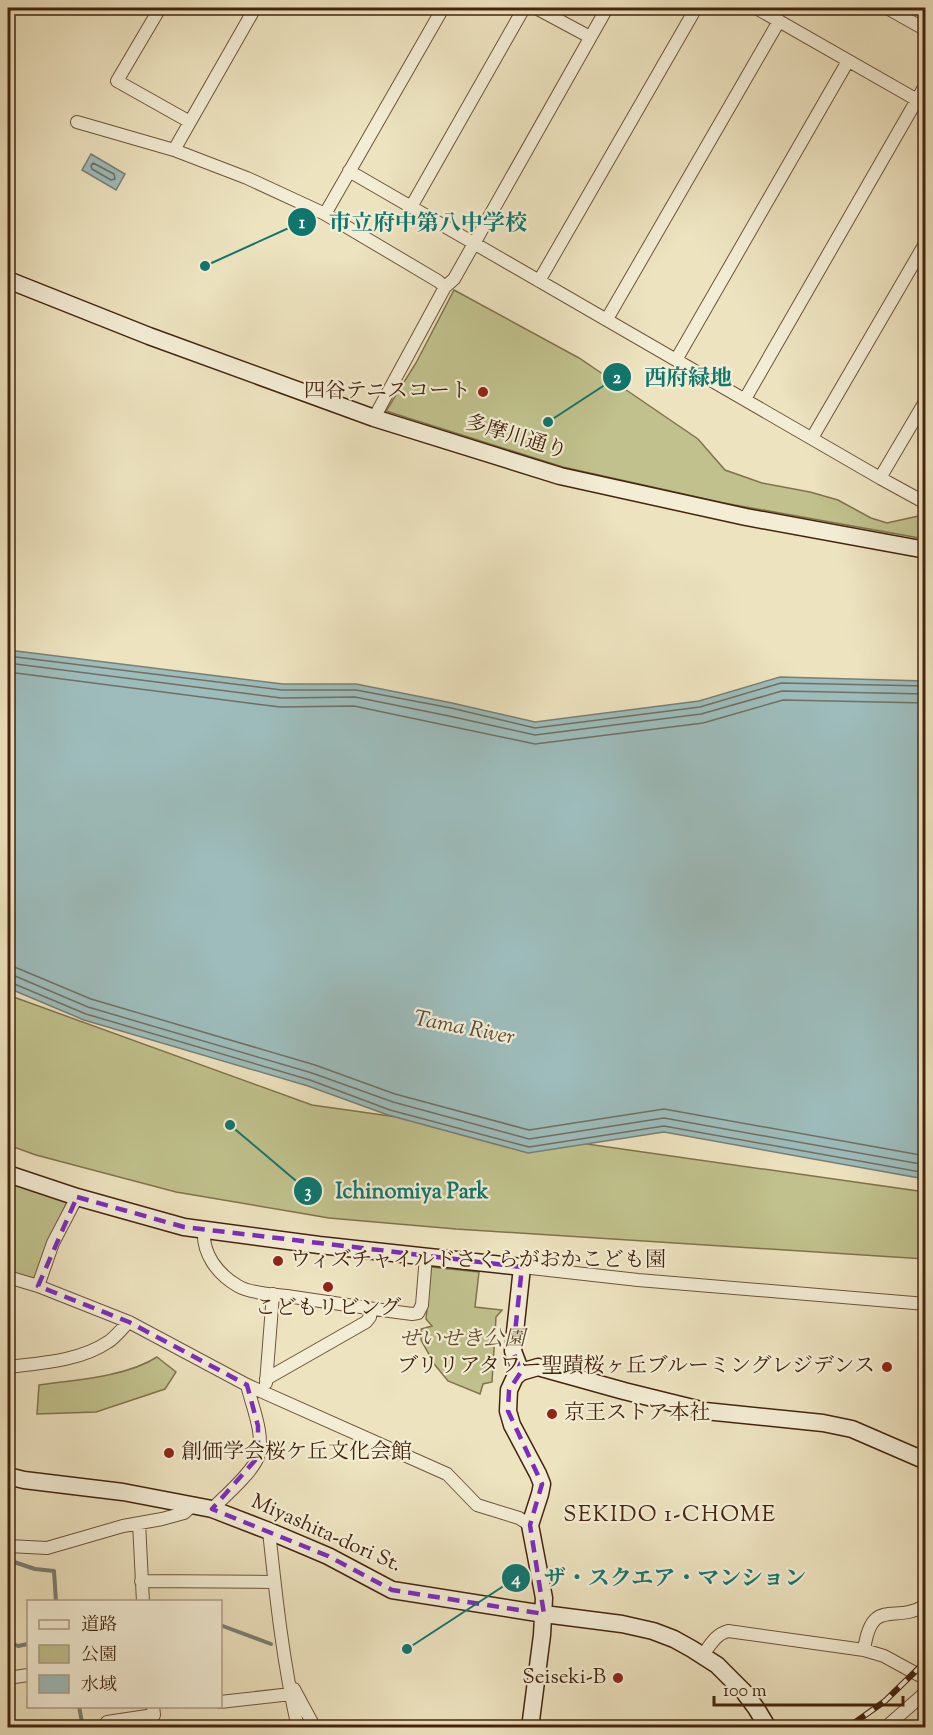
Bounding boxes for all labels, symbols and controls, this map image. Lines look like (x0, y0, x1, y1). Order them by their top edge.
callout: 市立府中第八中学校 (287, 202, 539, 242)
text: 市立府中第八中学校 (329, 209, 527, 241)
text: 1 (299, 211, 306, 237)
callout: 西府緑地 (602, 357, 744, 397)
text: 西府緑地 (644, 364, 732, 396)
text: 2 (613, 366, 622, 392)
place label: 四谷テニスコート (304, 377, 471, 407)
marker: 四谷テニスコート (476, 385, 490, 399)
street label: 多摩川通り (461, 408, 571, 468)
water label: Tama River (411, 1004, 517, 1054)
callout: Ichinomiya Park (293, 1171, 500, 1211)
text: Ichinomiya Park (335, 1177, 489, 1209)
text: 3 (304, 1180, 312, 1206)
place label: ウィズチャイルドさくらがおかこども園 (290, 1246, 666, 1276)
marker: ウィズチャイルドさくらがおかこども園 (271, 1254, 285, 1268)
marker: こどもリビング (321, 1280, 335, 1294)
place label: こどもリビング (255, 1294, 401, 1324)
park label: せいせき公園 (399, 1325, 528, 1355)
place label: ブリリアタワー聖蹟桜ヶ丘ブルーミングレジデンス (397, 1352, 875, 1382)
marker: ブリリアタワー聖蹟桜ヶ丘ブルーミングレジデンス (880, 1360, 894, 1374)
place label: 京王ストア本社 (564, 1399, 710, 1429)
marker: 京王ストア本社 (545, 1407, 559, 1421)
place label: 創価学会桜ケ丘文化会館 (181, 1438, 412, 1468)
marker: 創価学会桜ケ丘文化会館 (162, 1446, 176, 1460)
street label: Miyashita-dori St. (246, 1487, 406, 1581)
district label: SEKIDO 1-CHOME (563, 1500, 777, 1532)
callout: ザ・スクエア・マンション (501, 1558, 819, 1598)
text: ザ・スクエア・マンション (544, 1564, 806, 1596)
text: 4 (510, 1567, 521, 1593)
legend (27, 1600, 222, 1708)
text: 道路 (81, 1613, 117, 1639)
text: 公園 (81, 1643, 117, 1669)
place label: Seiseki-B (522, 1663, 606, 1693)
scale bar (714, 1669, 903, 1707)
marker: Seiseki-B (611, 1671, 625, 1685)
text: 水域 (81, 1673, 117, 1699)
text: 100 m (723, 1679, 767, 1705)

